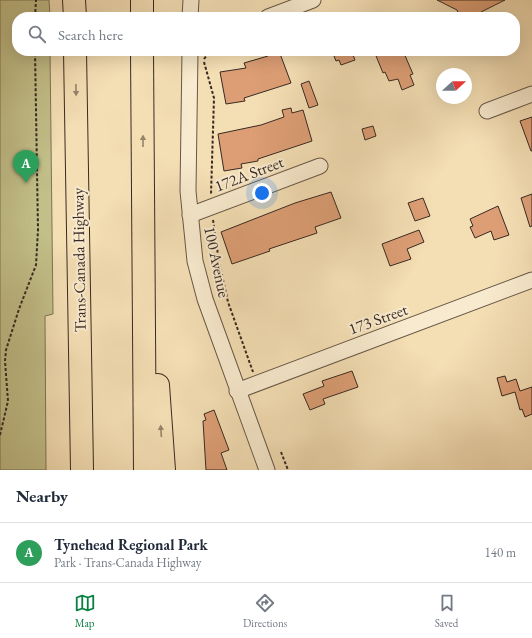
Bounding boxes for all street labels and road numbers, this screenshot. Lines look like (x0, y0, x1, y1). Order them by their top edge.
street label: 172A Street (211, 151, 287, 197)
street label: Trans-Canada Highway (67, 186, 91, 333)
street label: 100 Avenue (199, 225, 235, 299)
street label: 173 Street (346, 299, 410, 339)

